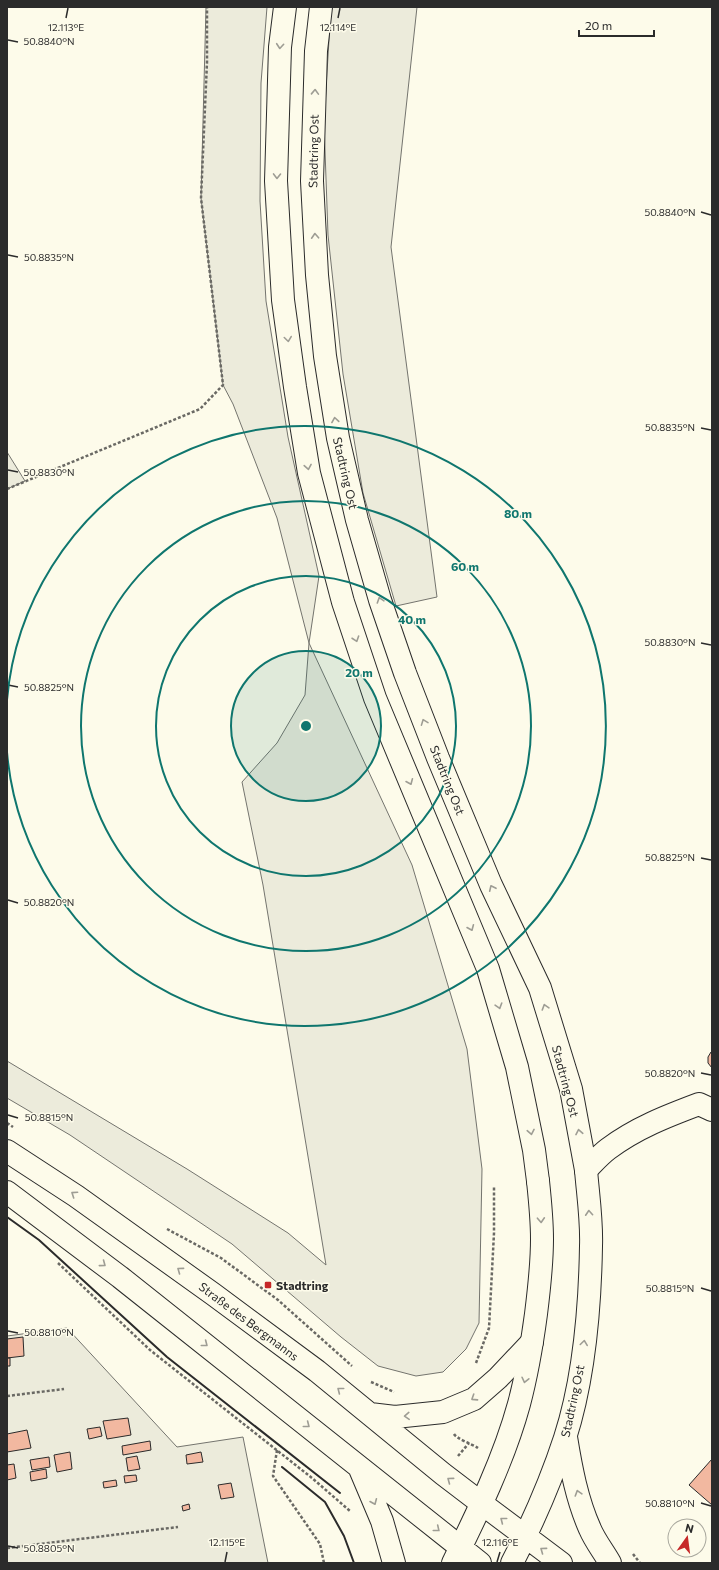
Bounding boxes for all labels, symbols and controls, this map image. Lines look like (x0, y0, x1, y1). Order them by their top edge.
scale bar (579, 12, 654, 38)
text: 20 m (585, 18, 612, 32)
text: 12.113°E (48, 21, 84, 33)
text: 12.114°E (320, 21, 356, 33)
text: 50.8840°N (23, 35, 75, 47)
one-way arrow (276, 43, 285, 49)
one-way arrow (310, 89, 319, 95)
street label: Stadtring Ost (305, 114, 321, 188)
one-way arrow (272, 173, 281, 179)
text: 50.8840°N (644, 206, 696, 218)
one-way arrow (310, 233, 319, 239)
text: 50.8835°N (24, 251, 74, 263)
one-way arrow (283, 336, 292, 342)
one-way arrow (331, 416, 340, 423)
text: 50.8835°N (645, 421, 695, 433)
street label: Stadtring Ost (331, 436, 361, 511)
one-way arrow (304, 464, 312, 470)
text: 50.8830°N (24, 466, 74, 478)
text: 80 m (504, 506, 532, 520)
text: 60 m (451, 559, 479, 573)
one-way arrow (376, 596, 385, 603)
text: 40 m (398, 612, 426, 626)
one-way arrow (351, 635, 359, 642)
text: 50.8830°N (645, 636, 695, 648)
text: 20 m (345, 665, 373, 679)
text: 50.8825°N (24, 681, 74, 693)
one-way arrow (421, 718, 429, 725)
centre of rings (299, 719, 313, 733)
street label: Stadtring Ost (428, 743, 468, 817)
one-way arrow (405, 778, 413, 786)
text: 50.8825°N (645, 851, 695, 863)
one-way arrow (489, 885, 497, 892)
text: 50.8820°N (24, 896, 74, 908)
one-way arrow (466, 925, 474, 932)
one-way arrow (494, 1002, 503, 1009)
one-way arrow (541, 1003, 550, 1010)
street label: Stadtring Ost (550, 1044, 582, 1118)
text: 50.8820°N (645, 1067, 695, 1079)
text: 50.8815°N (25, 1111, 73, 1123)
one-way arrow (526, 1129, 534, 1135)
one-way arrow (575, 1129, 583, 1135)
one-way arrow (71, 1192, 78, 1199)
one-way arrow (585, 1210, 594, 1216)
one-way arrow (536, 1217, 545, 1223)
one-way arrow (98, 1259, 105, 1266)
one-way arrow (177, 1268, 184, 1275)
place label: Stadtring (276, 1278, 329, 1292)
street label: Straße des Bergmanns (196, 1279, 302, 1363)
marker: Stadtring (263, 1280, 273, 1290)
text: 50.8815°N (646, 1282, 694, 1294)
text: 50.8810°N (24, 1326, 74, 1338)
one-way arrow (200, 1339, 207, 1346)
one-way arrow (579, 1340, 588, 1346)
street label: Stadtring Ost (557, 1363, 587, 1438)
one-way arrow (521, 1377, 529, 1383)
one-way arrow (337, 1387, 344, 1394)
one-way arrow (471, 1393, 478, 1401)
one-way arrow (404, 1412, 410, 1420)
one-way arrow (302, 1420, 309, 1427)
one-way arrow (448, 1477, 455, 1484)
one-way arrow (574, 1490, 582, 1497)
text: 50.8810°N (645, 1497, 695, 1509)
one-way arrow (369, 1498, 377, 1505)
one-way arrow (501, 1518, 508, 1525)
north arrow (667, 1518, 707, 1558)
text: N (684, 1521, 695, 1535)
one-way arrow (432, 1524, 440, 1531)
text: 12.115°E (209, 1536, 245, 1548)
text: 12.116°E (482, 1536, 518, 1548)
text: 50.8805°N (24, 1542, 74, 1554)
one-way arrow (540, 1547, 547, 1555)

